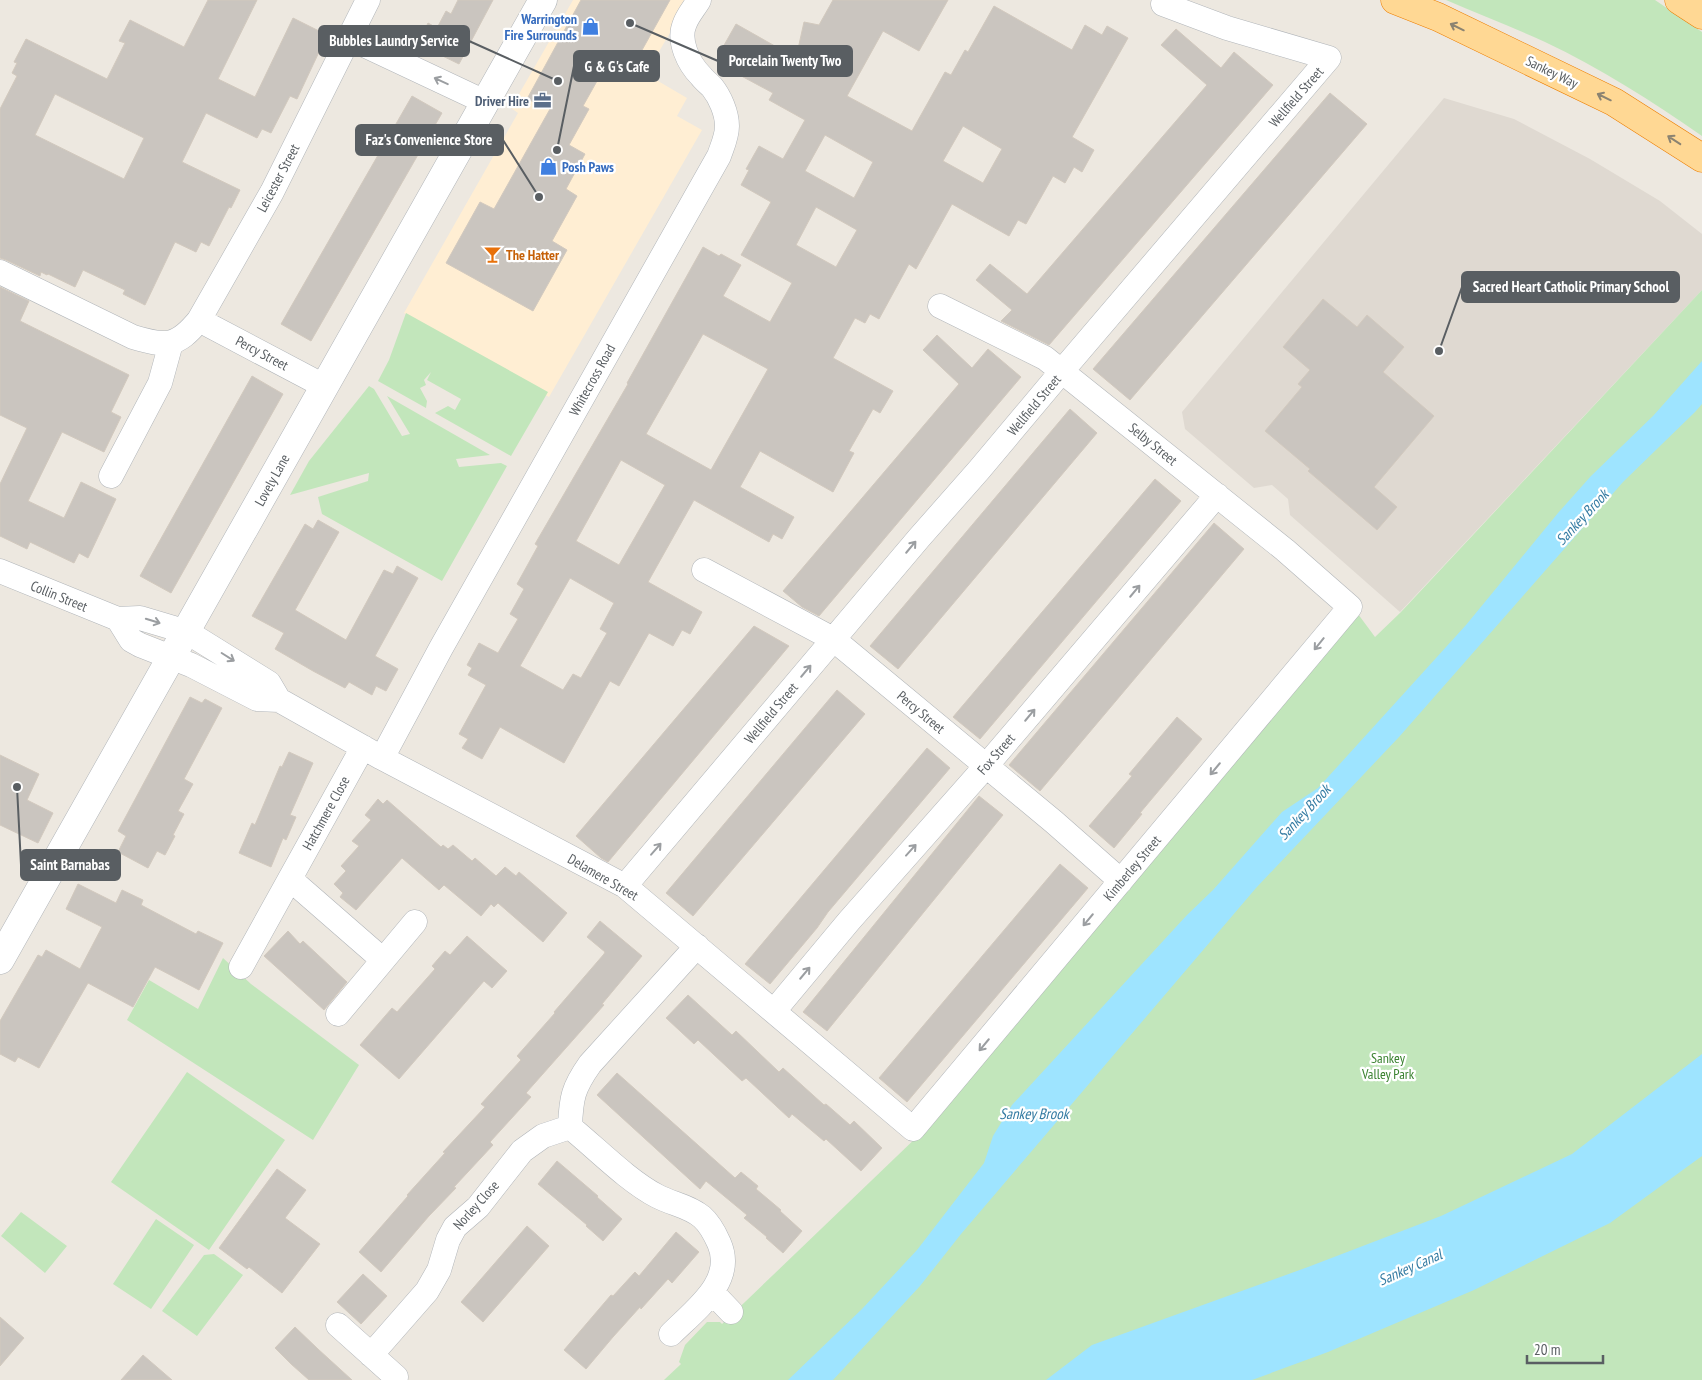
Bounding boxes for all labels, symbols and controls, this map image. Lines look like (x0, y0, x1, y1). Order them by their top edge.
place label: Warrington Fire Surrounds (505, 10, 577, 44)
shop icon: Warrington Fire Surrounds (581, 17, 601, 37)
one-way arrow (1450, 22, 1465, 31)
callout: Bubbles Laundry Service (319, 26, 469, 56)
text: Bubbles Laundry Service (329, 31, 459, 50)
callout: Porcelain Twenty Two (718, 46, 852, 76)
callout: G & G's Cafe (574, 51, 659, 81)
text: Porcelain Twenty Two (729, 51, 842, 70)
street label: Sankey Way (1523, 52, 1582, 93)
text: G & G's Cafe (585, 57, 649, 76)
street label: Wellfield Street (1265, 63, 1327, 131)
one-way arrow (434, 76, 449, 86)
office icon: Driver Hire (533, 91, 553, 111)
place label: Driver Hire (475, 92, 529, 110)
one-way arrow (1597, 92, 1612, 101)
callout: Faz's Convenience Store (356, 125, 503, 155)
text: Faz's Convenience Store (366, 130, 492, 149)
one-way arrow (1667, 135, 1681, 145)
street label: Leicester Street (253, 141, 304, 215)
shop icon: Posh Paws (538, 157, 558, 177)
place label: Posh Paws (562, 158, 614, 176)
bar icon: The Hatter (482, 245, 502, 265)
place label: The Hatter (506, 246, 560, 264)
callout: Sacred Heart Catholic Primary School (1462, 272, 1679, 302)
text: Sacred Heart Catholic Primary School (1473, 277, 1669, 296)
street label: Percy Street (233, 332, 292, 374)
street label: Whitecross Road (565, 341, 619, 419)
street label: Wellfield Street (1003, 371, 1065, 439)
street label: Selby Street (1125, 419, 1181, 469)
street label: Lovely Lane (250, 451, 294, 509)
water label: Sankey Brook (1552, 484, 1614, 549)
one-way arrow (905, 541, 916, 554)
street label: Collin Street (28, 576, 90, 616)
one-way arrow (1129, 585, 1140, 598)
one-way arrow (144, 617, 160, 627)
one-way arrow (1314, 638, 1325, 651)
one-way arrow (221, 653, 235, 663)
one-way arrow (800, 665, 812, 678)
street label: Wellfield Street (740, 679, 802, 747)
street label: Percy Street (893, 687, 949, 737)
one-way arrow (1024, 708, 1035, 721)
street label: Fox Street (973, 730, 1019, 778)
one-way arrow (1209, 762, 1220, 775)
street label: Hatchmere Close (298, 773, 354, 853)
water label: Sankey Brook (1274, 779, 1336, 844)
street label: Kimberley Street (1099, 831, 1165, 905)
one-way arrow (651, 843, 662, 856)
one-way arrow (905, 844, 916, 857)
callout: Saint Barnabas (21, 850, 120, 880)
street label: Delamere Street (565, 850, 642, 904)
text: Saint Barnabas (30, 855, 110, 874)
one-way arrow (1082, 913, 1093, 926)
one-way arrow (800, 967, 811, 980)
one-way arrow (978, 1038, 989, 1051)
park label: Sankey Valley Park (1361, 1049, 1415, 1083)
water label: Sankey Brook (1000, 1104, 1071, 1123)
street label: Norley Close (449, 1176, 503, 1233)
water label: Sankey Canal (1375, 1244, 1446, 1289)
scale bar (1527, 1332, 1603, 1364)
text: 20 m (1534, 1340, 1560, 1359)

